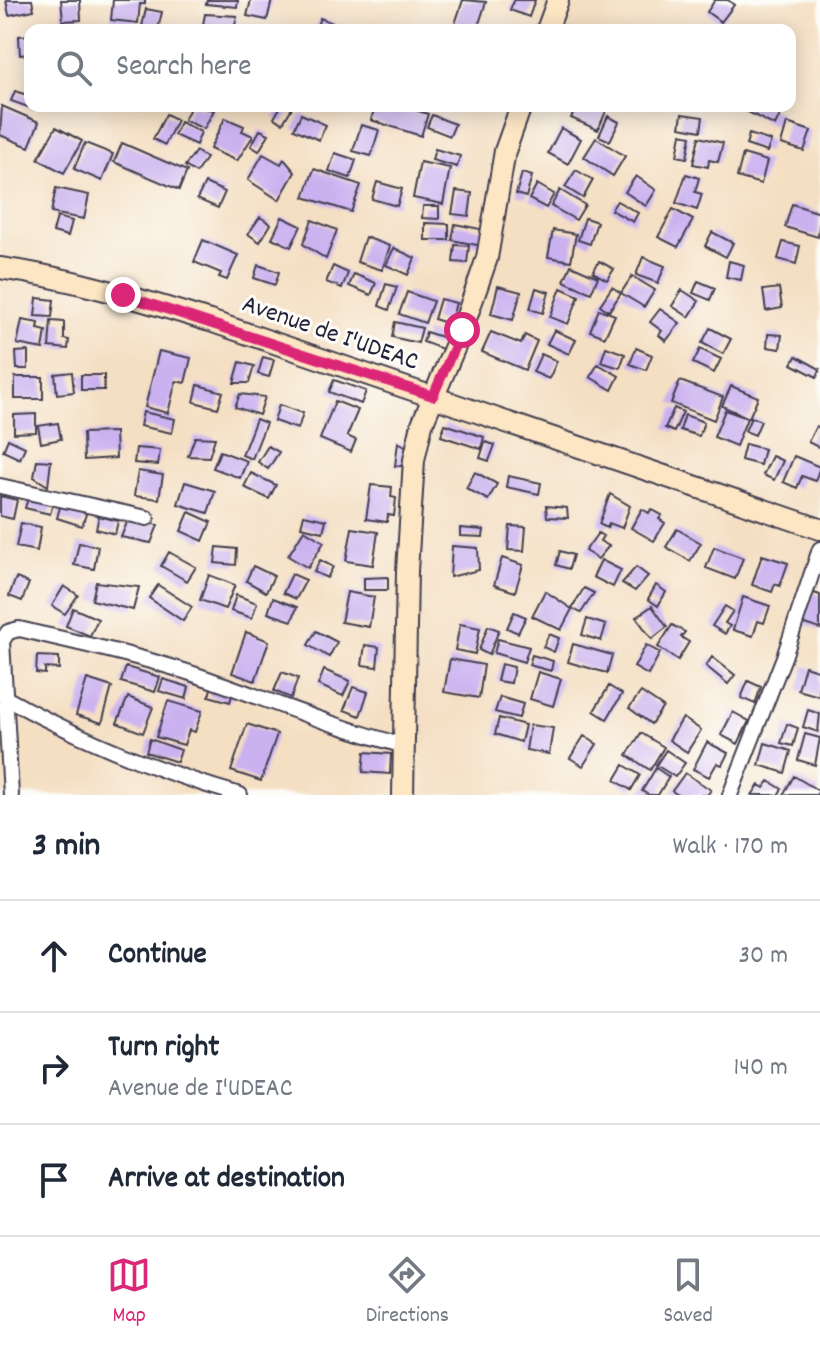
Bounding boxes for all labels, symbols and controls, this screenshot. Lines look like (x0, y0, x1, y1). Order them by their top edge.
search box (24, 24, 796, 112)
icon: search (52, 46, 96, 90)
text: Search here (116, 47, 252, 90)
route end (105, 277, 141, 313)
street label: Avenue de I'UDEAC (237, 286, 423, 382)
route start (444, 312, 480, 348)
text: 3 min (32, 823, 100, 872)
text: Walk · 170 m (673, 829, 788, 866)
icon: ahead (32, 934, 76, 978)
text: Continue (108, 935, 207, 978)
text: 30 m (738, 938, 788, 975)
text: Turn right (108, 1028, 219, 1071)
icon: right (32, 1046, 76, 1090)
text: 140 m (734, 1050, 788, 1087)
text: Avenue de I'UDEAC (108, 1071, 293, 1108)
icon: arrive (32, 1158, 76, 1202)
text: Arrive at destination (108, 1159, 345, 1202)
tab: Map (107, 1253, 151, 1332)
tab: Directions (366, 1253, 449, 1332)
tab: Saved (664, 1253, 713, 1332)

